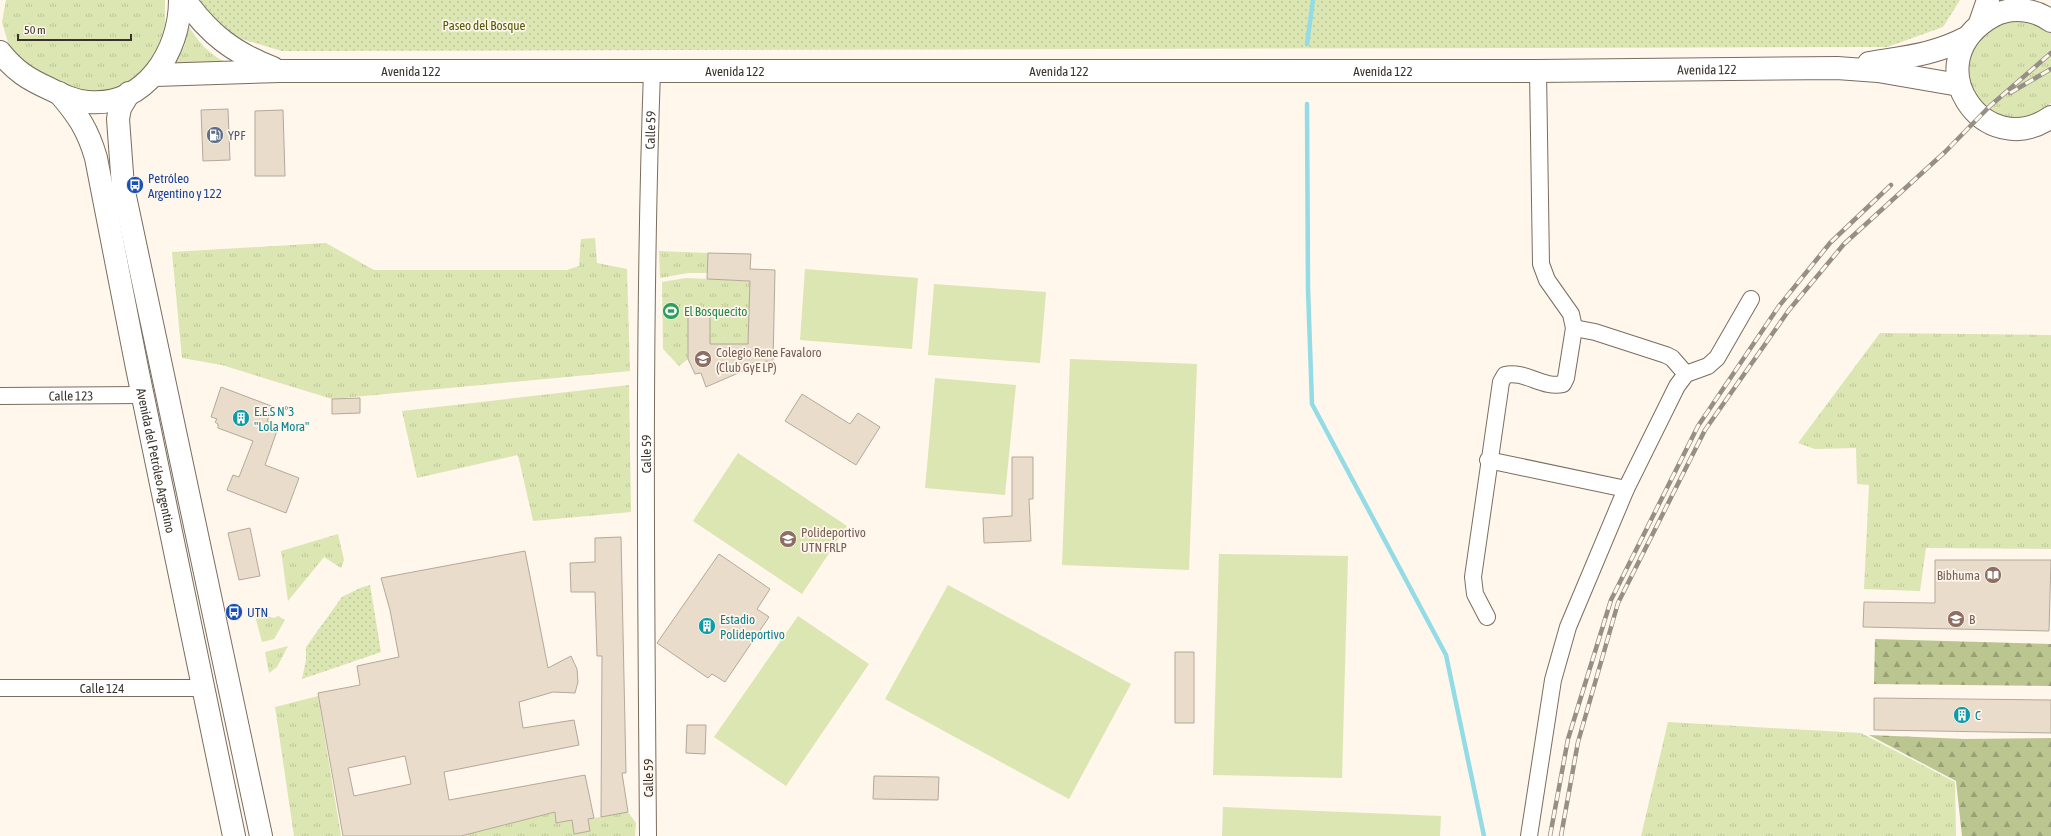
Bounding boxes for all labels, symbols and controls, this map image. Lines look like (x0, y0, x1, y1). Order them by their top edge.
scale bar (18, 16, 131, 42)
park label: Paseo del Bosque (443, 18, 526, 33)
text: 50 m (24, 23, 46, 37)
street label: Avenida 122 (1677, 62, 1737, 77)
street label: Avenida 122 (381, 64, 441, 79)
street label: Avenida 122 (705, 64, 765, 79)
street label: Avenida 122 (1029, 64, 1089, 79)
street label: Avenida 122 (1353, 64, 1413, 79)
street label: Calle 59 (642, 111, 658, 150)
fuel station icon: YPF (205, 125, 225, 145)
place label: YPF (228, 128, 246, 143)
place label: Petróleo Argentino y 122 (148, 171, 222, 201)
bus stop icon: Petróleo Argentino y 122 (125, 175, 145, 195)
sports icon: El Bosquecito (661, 301, 681, 321)
place label: El Bosquecito (684, 304, 747, 319)
place label: Colegio Rene Favaloro (Club GyE LP) (716, 345, 822, 375)
school or university icon: Colegio Rene Favaloro (Club GyE LP) (693, 349, 713, 369)
street label: Avenida del Petróleo Argentino (134, 387, 179, 534)
street label: Calle 123 (49, 388, 93, 403)
place label: E.E.S Nº3 "Lola Mora" (254, 404, 309, 434)
building icon: E.E.S Nº3 "Lola Mora" (231, 408, 251, 428)
street label: Calle 59 (638, 435, 653, 473)
place label: Polideportivo UTN FRLP (801, 525, 866, 555)
school or university icon: Polideportivo UTN FRLP (778, 529, 798, 549)
library icon: Bibhuma (1983, 565, 2003, 585)
place label: Bibhuma (1937, 568, 1980, 583)
bus stop icon: UTN (224, 602, 244, 622)
place label: UTN (247, 605, 268, 620)
school or university icon: B (1946, 609, 1966, 629)
place label: Estadio Polideportivo (720, 612, 785, 642)
place label: B (1969, 612, 1976, 627)
building icon: Estadio Polideportivo (697, 616, 717, 636)
street label: Calle 124 (80, 681, 124, 696)
building icon: C (1952, 705, 1972, 725)
place label: C (1975, 708, 1981, 723)
street label: Calle 59 (641, 759, 656, 797)

